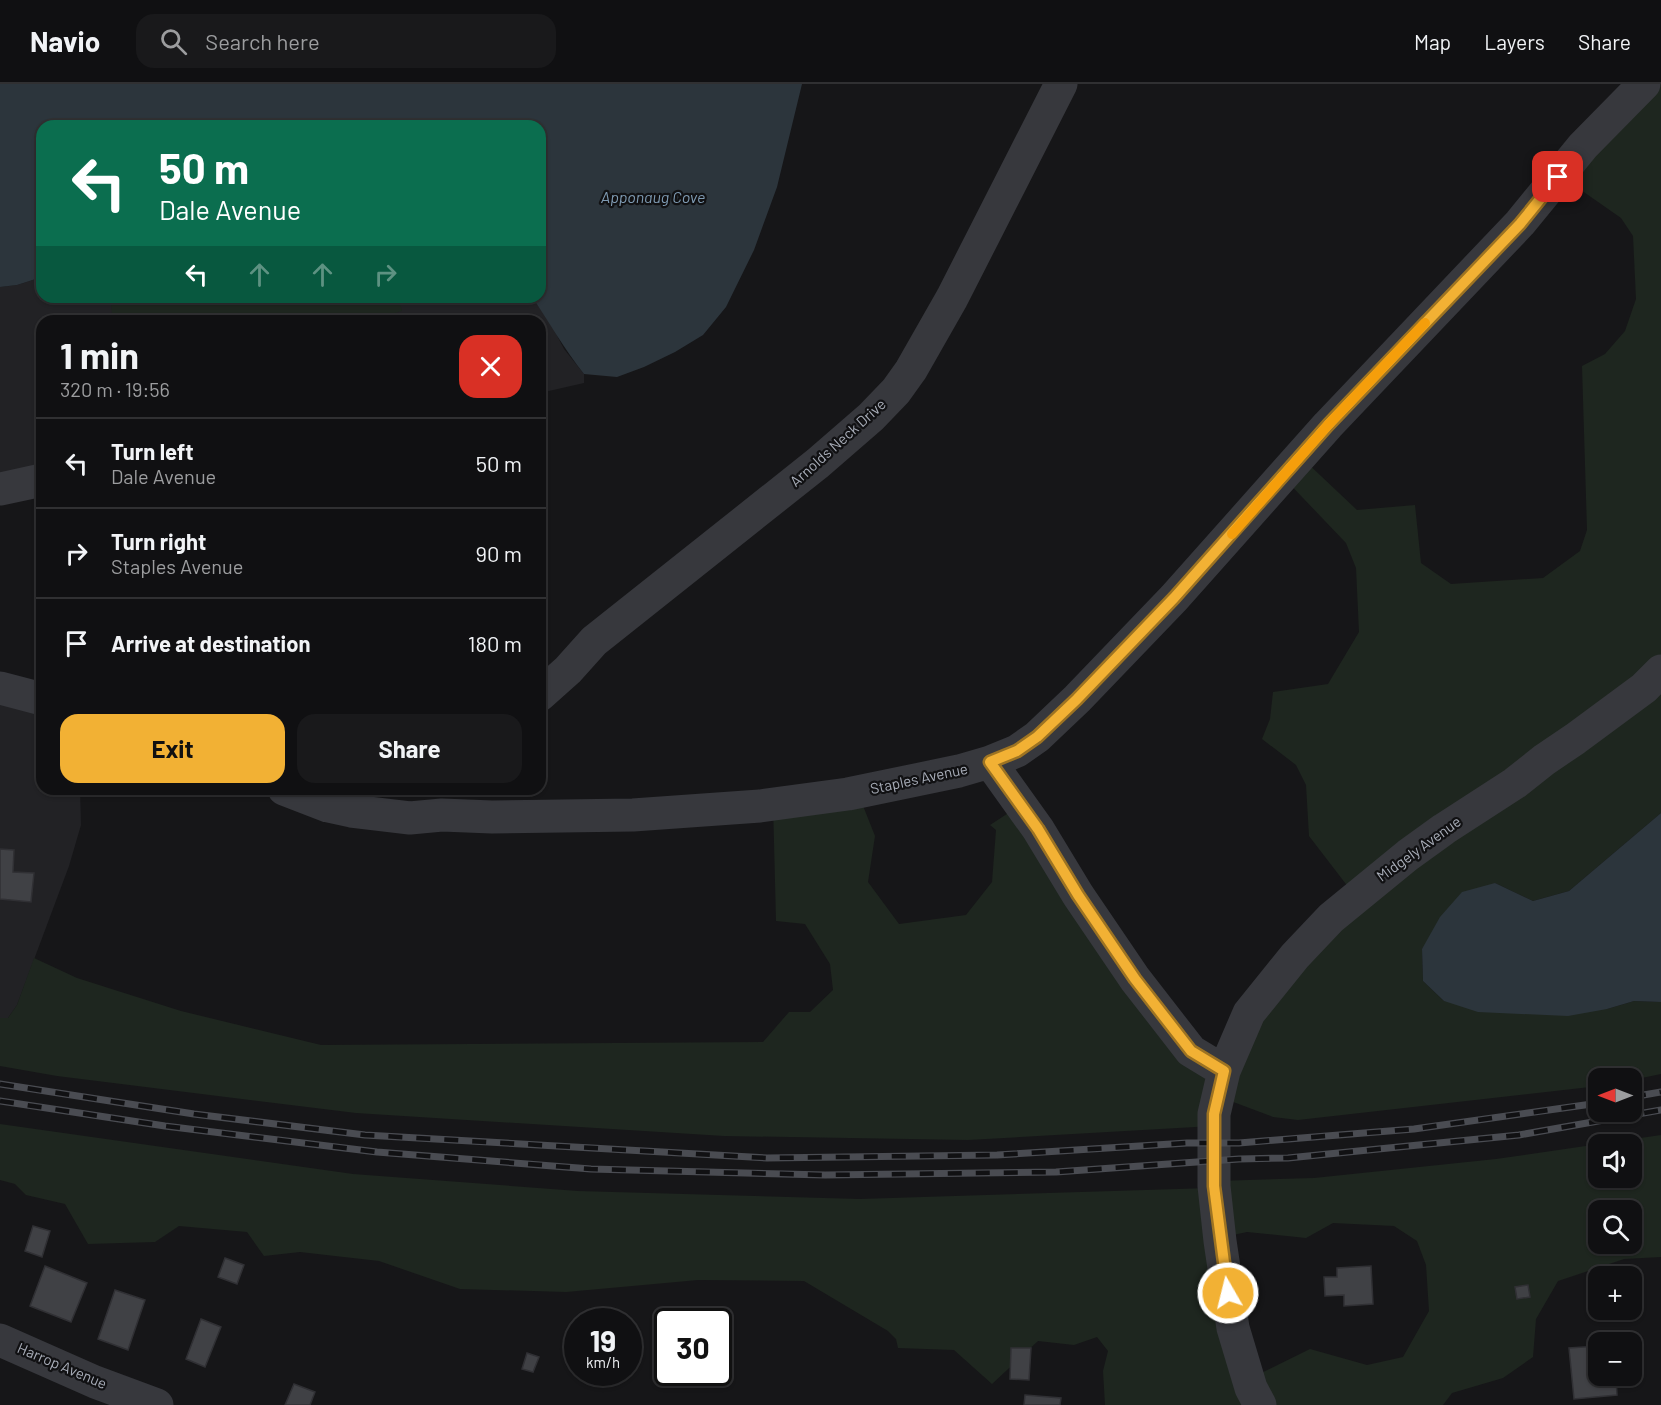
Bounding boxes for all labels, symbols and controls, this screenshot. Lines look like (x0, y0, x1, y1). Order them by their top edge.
search box (136, 14, 556, 68)
text: Navio (30, 24, 100, 58)
icon: search (157, 25, 190, 58)
text: Search here (205, 28, 320, 54)
text: Map (1414, 29, 1451, 54)
text: Layers (1484, 29, 1545, 54)
text: Share (1578, 29, 1631, 54)
text: 50 m (159, 142, 249, 192)
icon: left (60, 144, 138, 222)
pin (1532, 151, 1583, 202)
icon: arrive (1541, 160, 1574, 193)
water label: Apponaug Cove (601, 187, 705, 206)
text: Dale Avenue (159, 193, 301, 225)
icon: left (180, 258, 213, 291)
icon: ahead (243, 258, 276, 291)
icon: ahead (306, 258, 339, 291)
icon: right (369, 258, 402, 291)
text: 1 min (60, 333, 139, 376)
button: close (459, 335, 522, 398)
text: 320 m · 19:56 (60, 377, 170, 401)
street label: Arnolds Neck Drive (786, 395, 889, 490)
text: Turn left (111, 438, 194, 464)
icon: left (60, 447, 93, 480)
text: 50 m (476, 450, 522, 476)
text: Dale Avenue (111, 464, 216, 488)
text: Turn right (111, 528, 206, 554)
icon: right (60, 537, 93, 570)
text: 90 m (476, 540, 522, 566)
text: Staples Avenue (111, 554, 243, 578)
icon: arrive (60, 627, 93, 660)
text: Arrive at destination (111, 630, 310, 656)
text: 180 m (468, 630, 522, 656)
button: Exit (60, 714, 285, 783)
button: Share (297, 714, 522, 783)
street label: Staples Avenue (868, 759, 969, 797)
street label: Midgely Avenue (1373, 812, 1464, 885)
north arrow (1588, 1068, 1642, 1122)
map controls (1588, 1068, 1642, 1386)
button: sound (1588, 1134, 1642, 1188)
button: search (1588, 1200, 1642, 1254)
position arrow (1196, 1261, 1260, 1325)
button: + (1588, 1266, 1642, 1320)
speed limit sign: 30 (654, 1308, 732, 1386)
text: 19 (590, 1322, 616, 1358)
button: − (1588, 1332, 1642, 1386)
street label: Harrop Avenue (15, 1338, 110, 1392)
text: km/h (586, 1353, 620, 1371)

